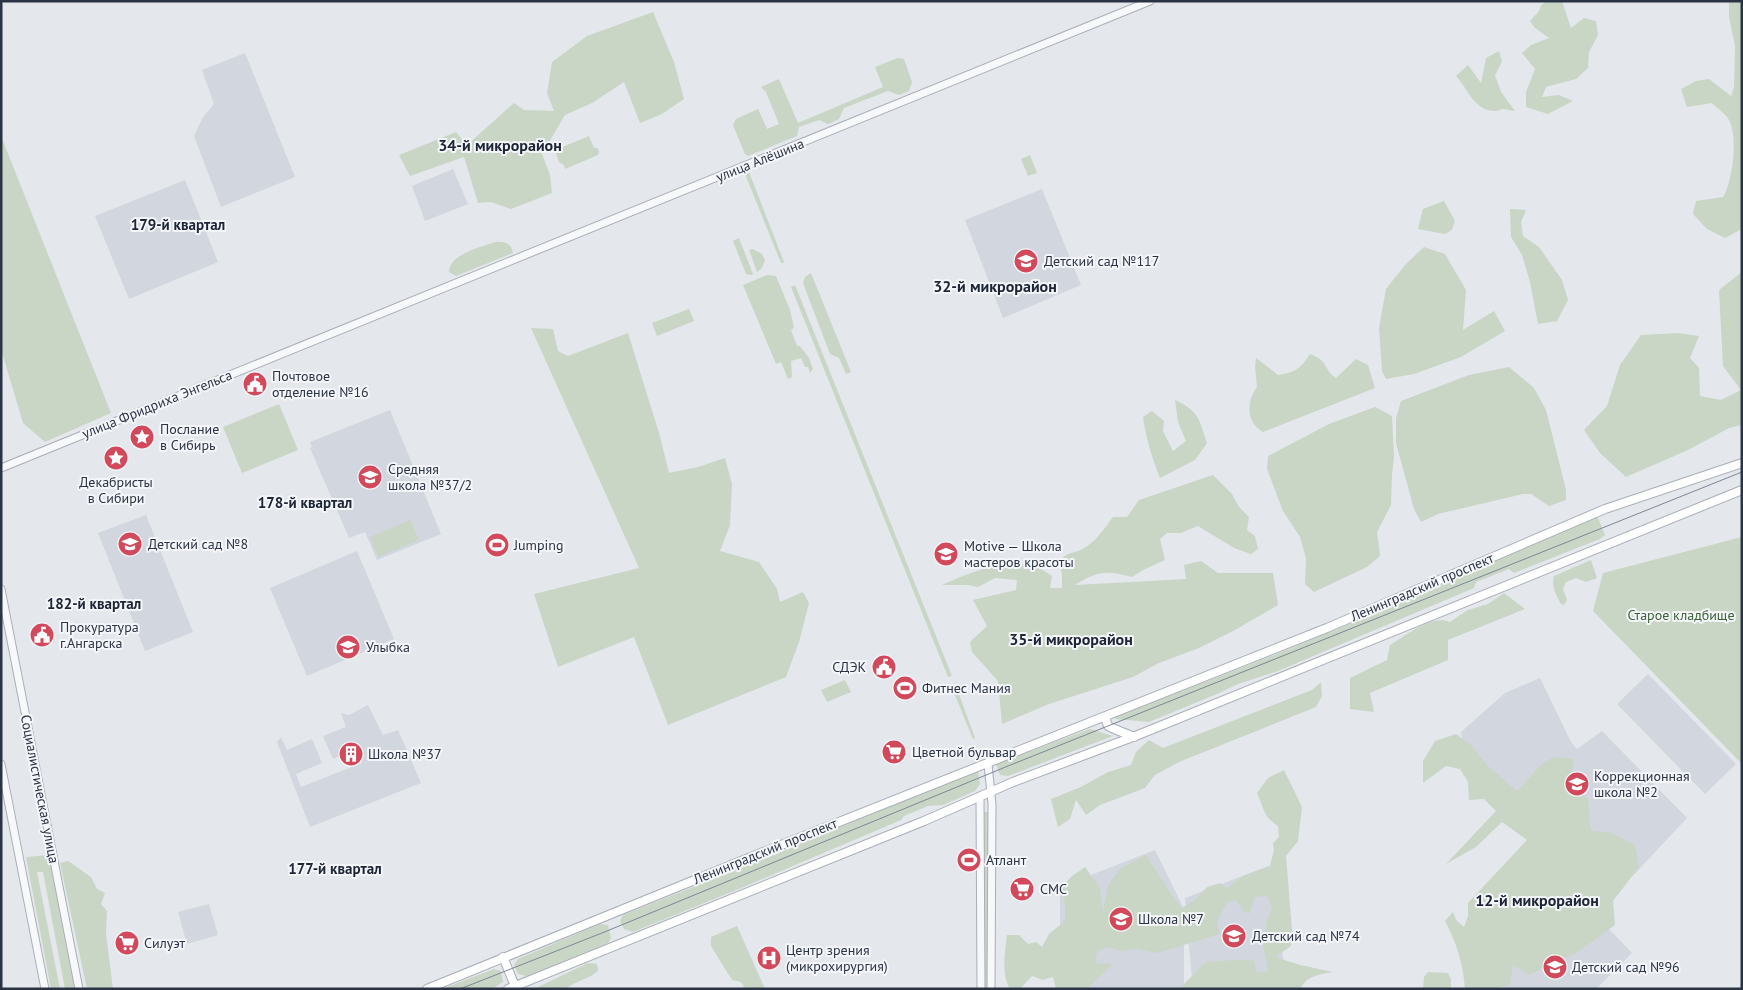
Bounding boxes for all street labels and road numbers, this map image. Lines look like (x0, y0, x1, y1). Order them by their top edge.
street label: улица Алёшина (713, 134, 807, 186)
street label: улица Фридриха Энгельса (79, 366, 235, 442)
street label: Ленинградский проспект (1347, 549, 1497, 626)
street label: Социалистическая улица (17, 713, 63, 865)
street label: Ленинградский проспект (689, 814, 840, 888)

